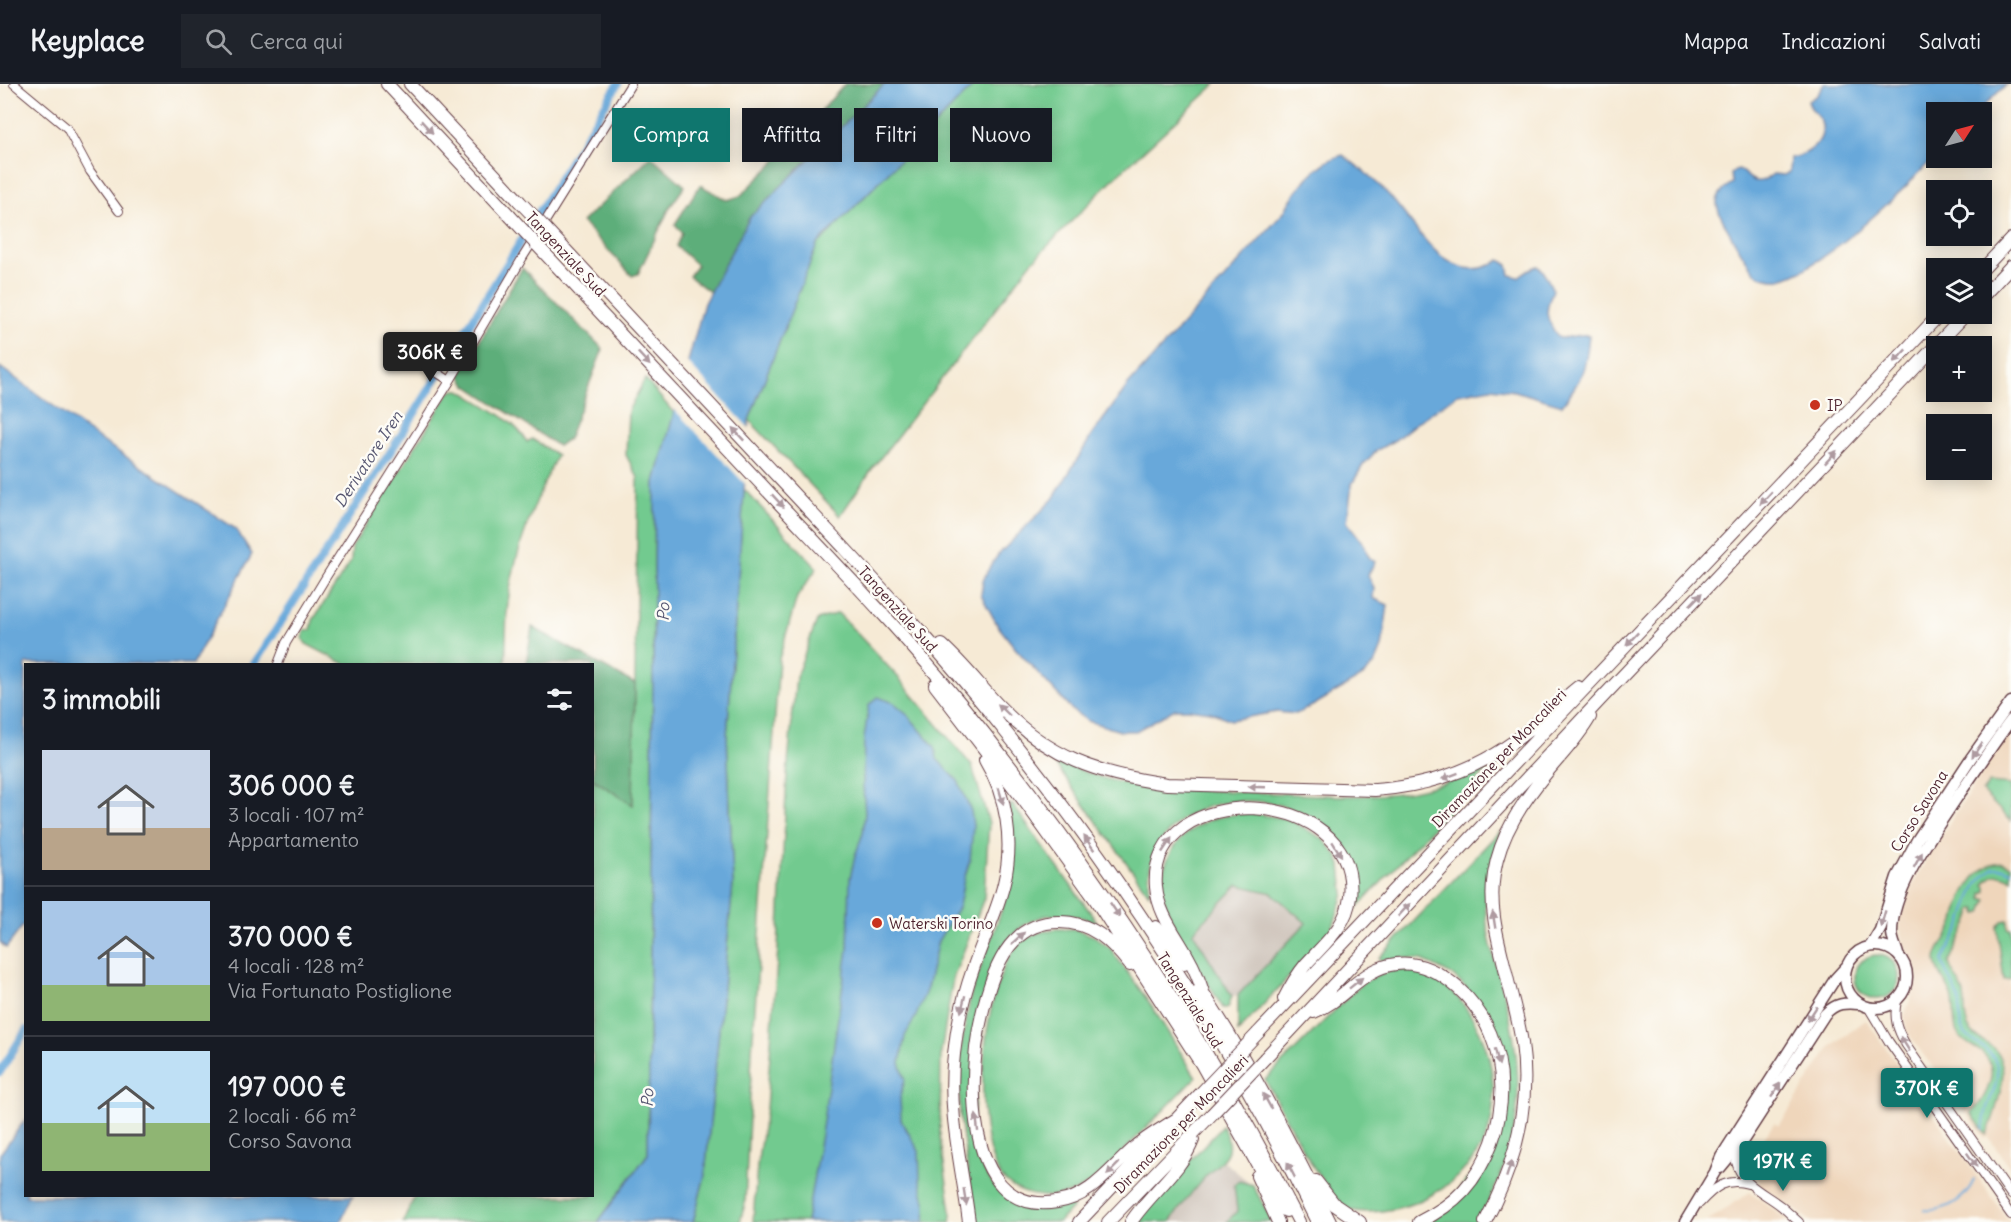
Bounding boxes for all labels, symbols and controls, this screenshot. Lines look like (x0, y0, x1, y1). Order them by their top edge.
search box (181, 14, 601, 68)
text: Keyplace (30, 23, 145, 59)
icon: search (202, 25, 235, 58)
text: Cerca qui (250, 27, 343, 55)
text: Mappa (1684, 28, 1749, 55)
text: Indicazioni (1782, 28, 1886, 55)
text: Salvati (1919, 28, 1981, 55)
north arrow (1926, 102, 1992, 168)
map controls (1926, 102, 1992, 480)
chip: Compra (612, 108, 730, 162)
chip: Affitta (742, 108, 842, 162)
chip: Filtri (854, 108, 938, 162)
chip: Nuovo (950, 108, 1052, 162)
one-way arrow (419, 119, 433, 133)
button: locate (1926, 180, 1992, 246)
street label: Tangenziale Sud (522, 208, 610, 301)
button: layers (1926, 258, 1992, 324)
pin: 306K € (381, 332, 479, 383)
button: + (1926, 336, 1992, 402)
text: 306K € (397, 339, 463, 364)
one-way arrow (1894, 348, 1907, 363)
one-way arrow (637, 352, 651, 366)
place label: IP (1827, 396, 1843, 415)
marker: IP (1808, 398, 1822, 412)
water label: Derivatore Iren (330, 407, 407, 511)
button: − (1926, 414, 1992, 480)
one-way arrow (732, 427, 745, 442)
one-way arrow (1823, 451, 1837, 465)
one-way arrow (1759, 490, 1773, 505)
one-way arrow (771, 494, 785, 509)
street label: Tangenziale Sud (854, 562, 942, 656)
one-way arrow (1689, 592, 1703, 606)
water label: Po (653, 602, 673, 621)
one-way arrow (1625, 632, 1639, 646)
text: 3 immobili (42, 683, 161, 716)
icon: filters (543, 683, 576, 716)
street label: Diramazione per Moncalieri (1428, 685, 1570, 831)
one-way arrow (997, 704, 1011, 718)
one-way arrow (1971, 741, 1983, 757)
street label: Corso Savona (1886, 766, 1952, 855)
text: 306 000 € (228, 769, 355, 802)
one-way arrow (1441, 771, 1459, 781)
icon: home (90, 774, 162, 846)
one-way arrow (1248, 782, 1267, 792)
one-way arrow (997, 787, 1006, 805)
text: 3 locali · 107 m² (228, 802, 365, 827)
text: Appartamento (228, 827, 359, 852)
one-way arrow (1083, 835, 1095, 851)
one-way arrow (1162, 837, 1173, 853)
one-way arrow (1331, 840, 1342, 857)
one-way arrow (1913, 851, 1923, 868)
one-way arrow (1109, 901, 1121, 917)
one-way arrow (1397, 903, 1410, 918)
one-way arrow (1489, 910, 1498, 929)
one-way arrow (1878, 910, 1887, 928)
place label: Waterski Torino (889, 914, 993, 933)
marker: Waterski Torino (870, 916, 884, 930)
text: 370 000 € (228, 920, 353, 953)
icon: home (90, 925, 162, 997)
one-way arrow (1010, 932, 1025, 945)
street label: Tangenziale Sud (1153, 949, 1227, 1052)
text: 4 locali · 128 m² (228, 953, 365, 978)
one-way arrow (1348, 977, 1363, 989)
text: Via Fortunato Postiglione (228, 978, 452, 1003)
one-way arrow (957, 994, 967, 1013)
one-way arrow (1807, 1006, 1818, 1022)
one-way arrow (1900, 1036, 1911, 1052)
one-way arrow (1492, 1048, 1502, 1066)
street label: Diramazione per Moncalieri (1110, 1051, 1252, 1197)
pin: 370K € (1878, 1068, 1976, 1119)
text: 197 000 € (228, 1070, 346, 1103)
icon: home (90, 1075, 162, 1147)
text: 370K € (1895, 1075, 1959, 1100)
one-way arrow (1770, 1082, 1781, 1098)
water label: Po (637, 1088, 657, 1107)
one-way arrow (1262, 1092, 1272, 1109)
text: 2 locali · 66 m² (228, 1103, 357, 1128)
one-way arrow (973, 1114, 982, 1133)
text: Corso Savona (228, 1128, 352, 1153)
pin: 197K € (1734, 1141, 1832, 1192)
text: 197K € (1753, 1148, 1813, 1173)
one-way arrow (1966, 1151, 1978, 1167)
one-way arrow (1505, 1160, 1515, 1178)
one-way arrow (1286, 1161, 1296, 1178)
one-way arrow (1106, 1162, 1120, 1176)
one-way arrow (961, 1187, 970, 1206)

